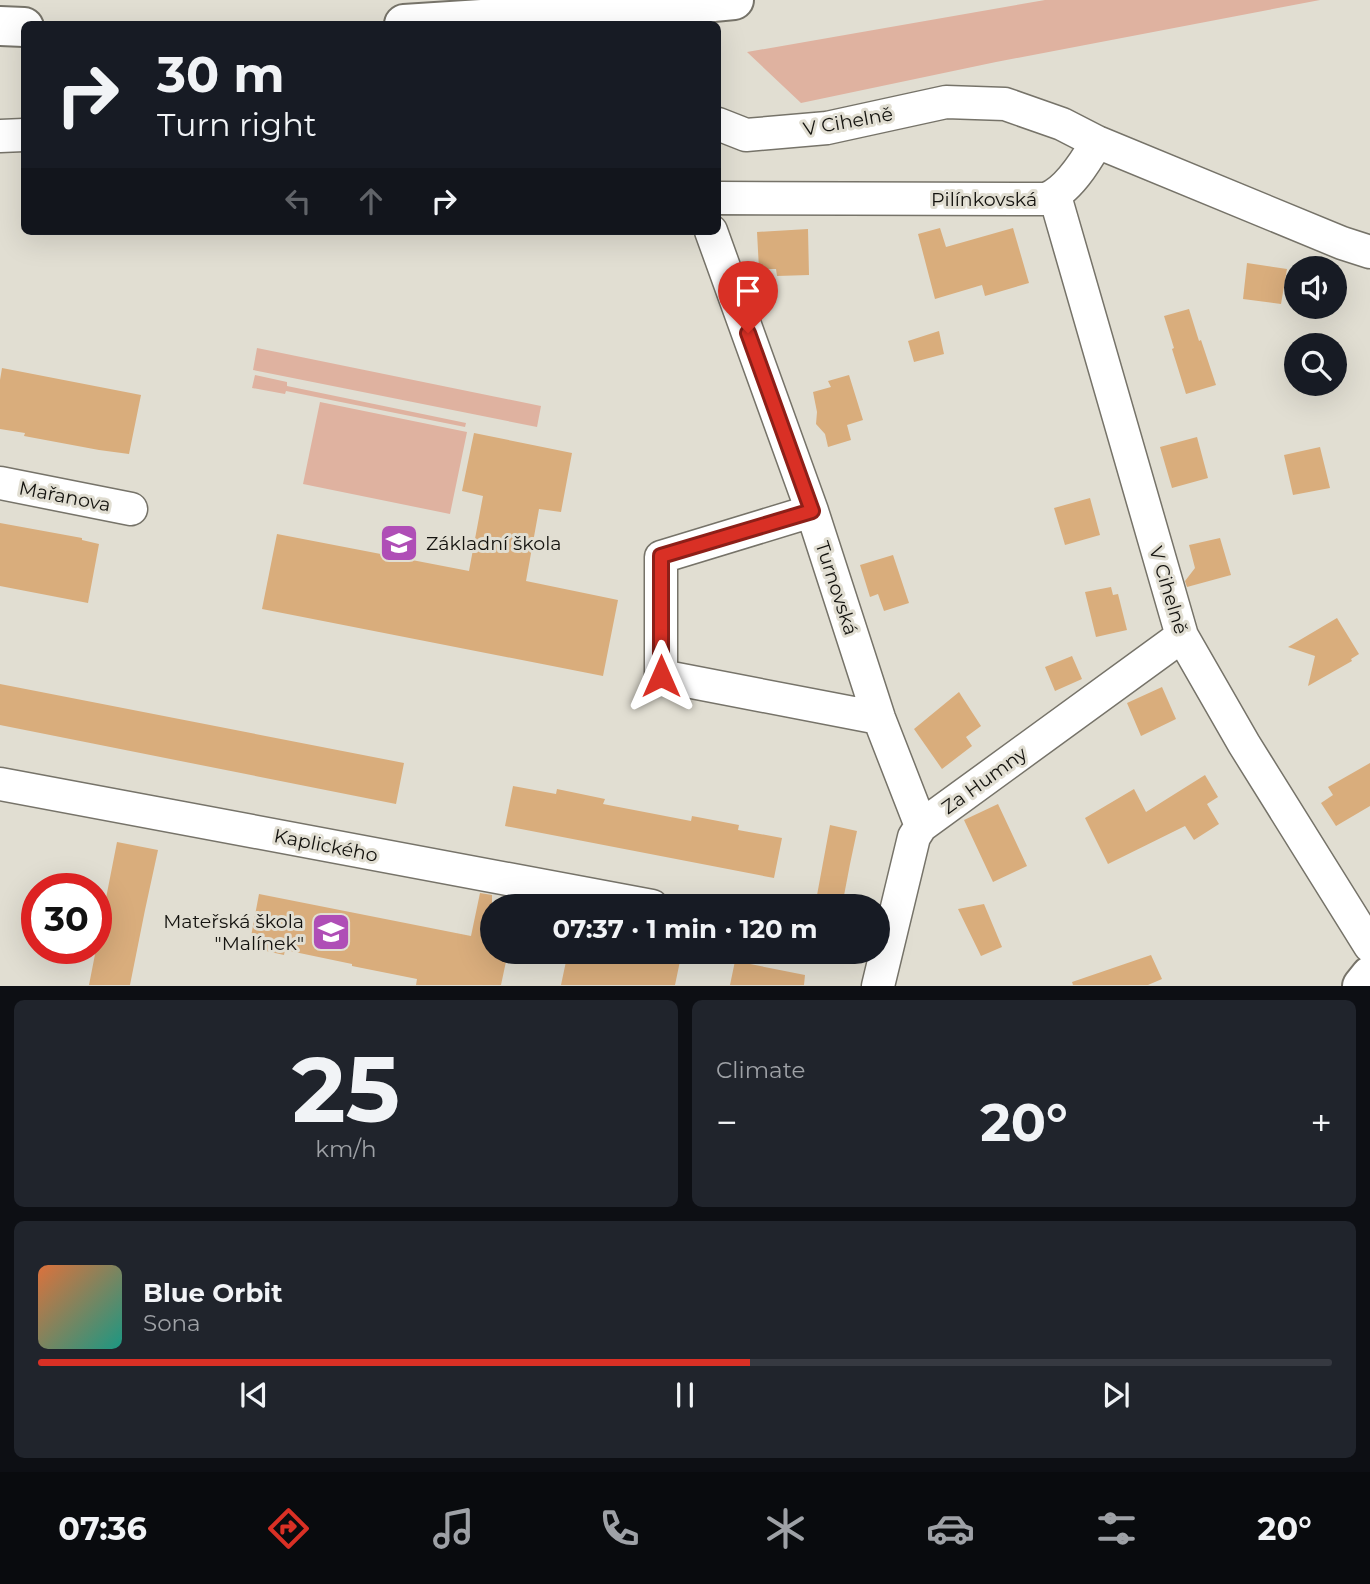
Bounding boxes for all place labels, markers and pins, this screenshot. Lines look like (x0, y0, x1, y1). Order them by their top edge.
pin (718, 261, 778, 333)
school or university icon: Základní škola (378, 522, 420, 564)
place label: Základní škola (426, 532, 562, 555)
place label: Mateřská škola "Malínek" (163, 910, 304, 955)
school or university icon: Mateřská škola "Malínek" (310, 911, 352, 953)

